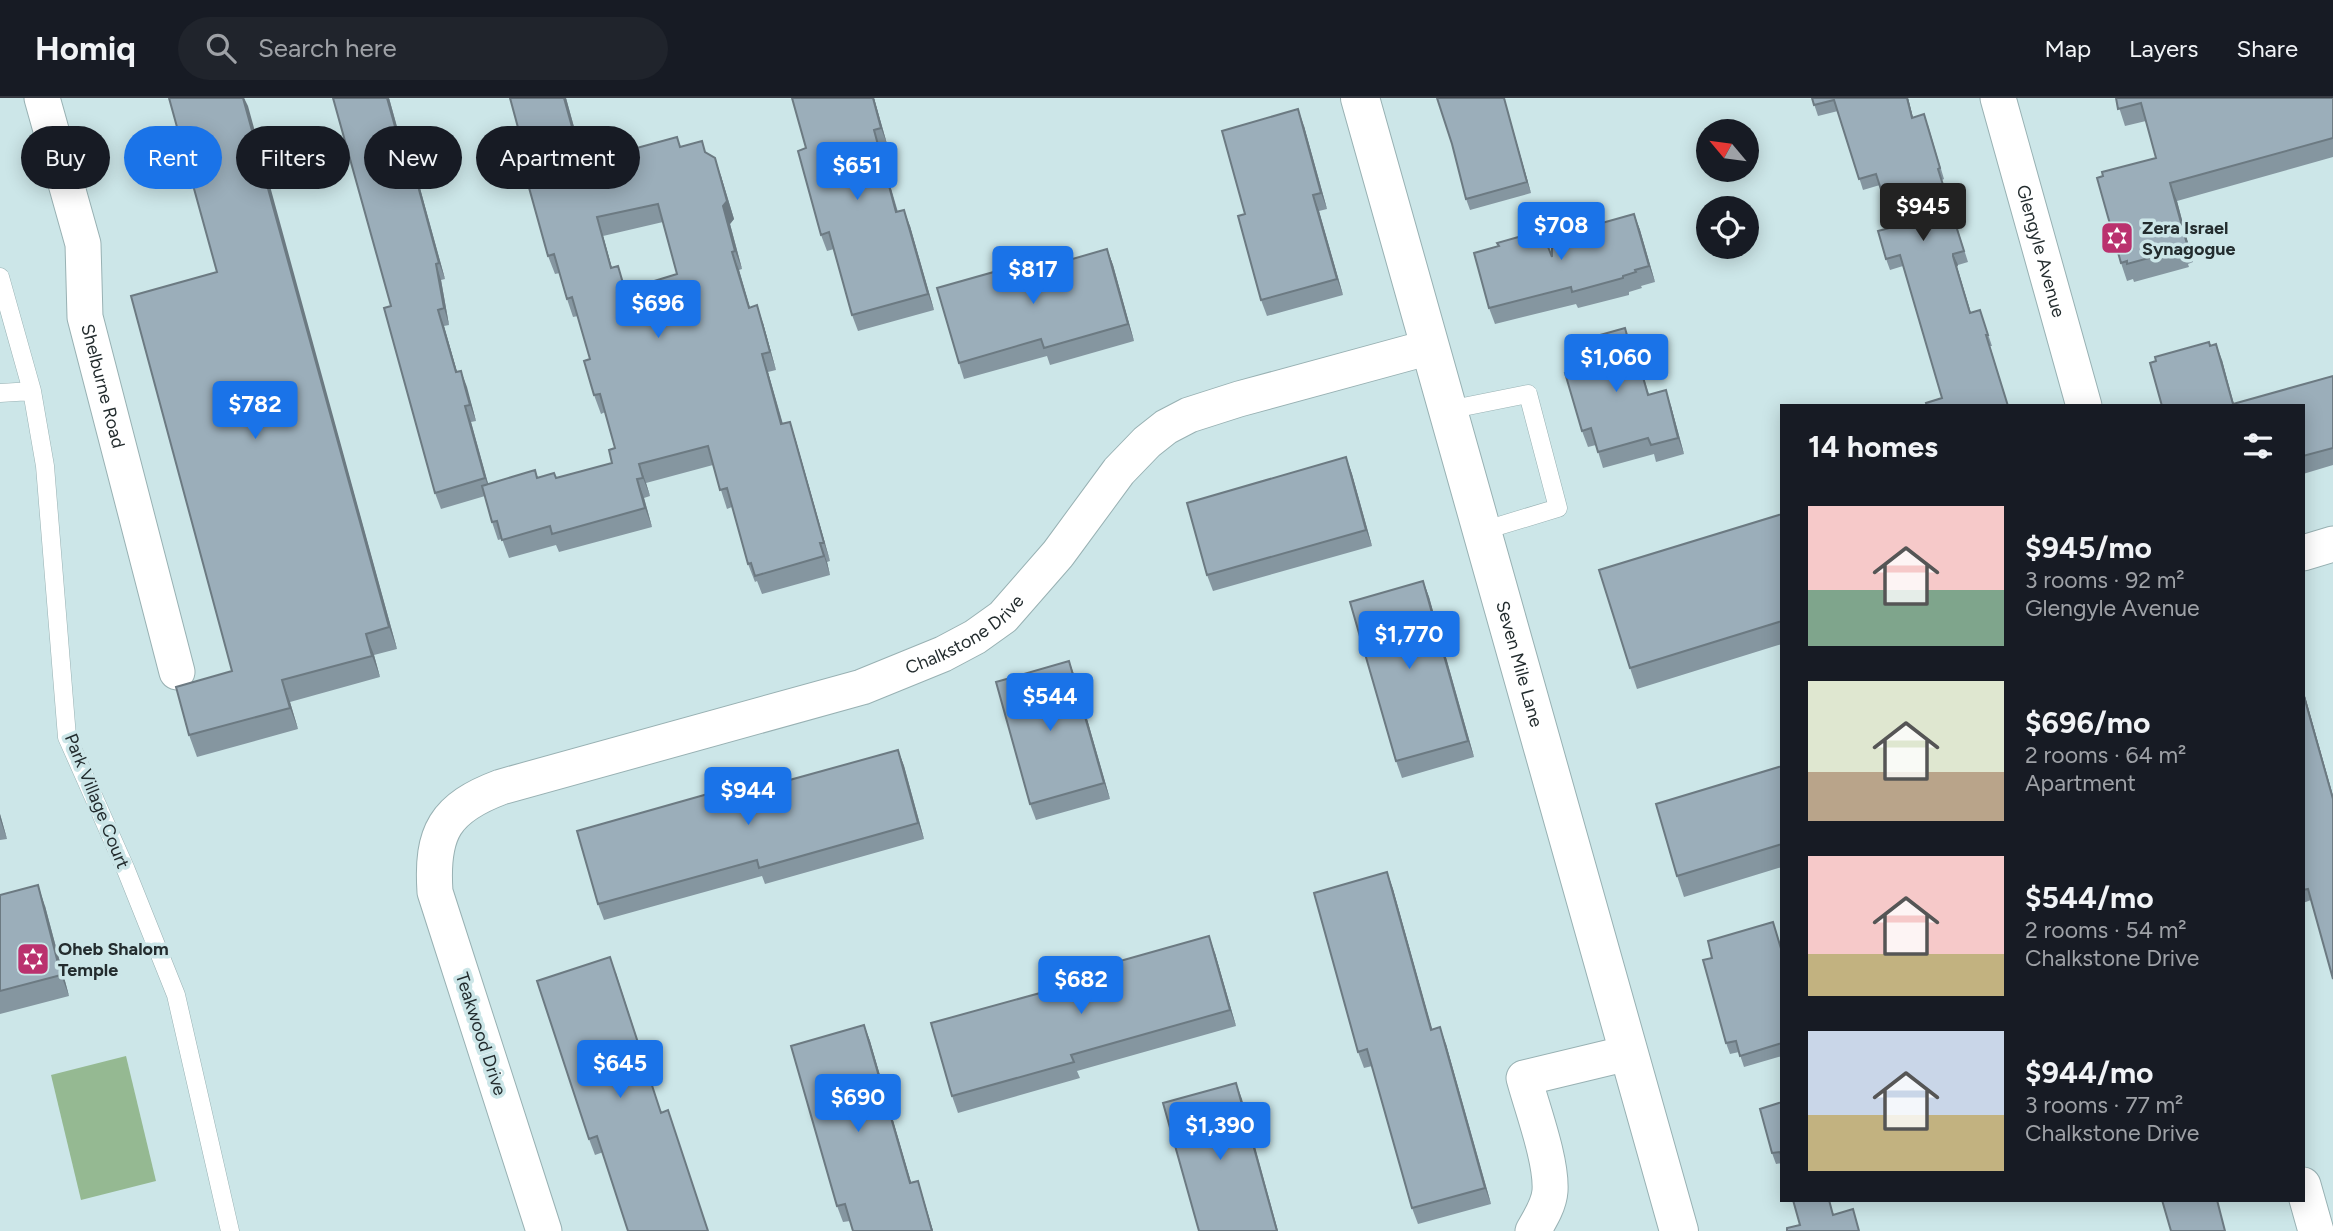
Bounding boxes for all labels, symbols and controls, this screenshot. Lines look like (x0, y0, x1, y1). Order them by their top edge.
search box (178, 17, 668, 80)
text: Homiq (35, 29, 136, 68)
icon: search (202, 29, 240, 67)
text: Search here (258, 32, 397, 64)
text: Map (2044, 34, 2091, 63)
text: Layers (2129, 34, 2198, 63)
text: Share (2236, 34, 2298, 63)
north arrow (1696, 119, 1759, 182)
map controls (1696, 119, 1759, 259)
chip: Buy (21, 126, 110, 189)
chip: Rent (124, 126, 222, 189)
chip: Filters (236, 126, 350, 189)
chip: New (364, 126, 462, 189)
chip: Apartment (476, 126, 640, 189)
pin: $651 (816, 142, 898, 202)
text: $651 (832, 151, 882, 179)
street label: Glengyle Avenue (2012, 182, 2070, 320)
pin: $945 (1882, 184, 1964, 243)
text: $945 (1896, 192, 1950, 220)
button: locate (1696, 196, 1759, 259)
pin: $708 (1520, 202, 1602, 262)
text: $708 (1534, 211, 1588, 239)
place label: Zera Israel Synagogue (2142, 217, 2235, 260)
synagogue icon: Zera Israel Synagogue (2098, 219, 2136, 257)
pin: $817 (992, 246, 1074, 306)
text: $817 (1008, 255, 1058, 283)
pin: $696 (617, 280, 699, 340)
text: $696 (632, 289, 684, 317)
street label: Shelburne Road (76, 322, 130, 450)
pin: $1,060 (1559, 334, 1673, 394)
text: $1,060 (1580, 343, 1652, 371)
pin: $782 (214, 382, 296, 441)
text: $782 (229, 390, 281, 418)
icon: filters (2239, 427, 2277, 465)
text: 14 homes (1808, 428, 1938, 465)
text: $945/mo (2025, 529, 2152, 566)
icon: home (1864, 534, 1948, 618)
text: 3 rooms · 92 m² (2025, 566, 2185, 594)
street label: Chalkstone Drive (902, 590, 1029, 679)
text: Glengyle Avenue (2025, 594, 2200, 622)
street label: Seven Mile Lane (1491, 598, 1548, 730)
pin: $1,770 (1352, 612, 1466, 671)
text: $1,770 (1375, 620, 1443, 648)
pin: $544 (1009, 674, 1091, 733)
text: $544 (1022, 682, 1078, 710)
text: $696/mo (2025, 704, 2150, 741)
icon: home (1864, 709, 1948, 793)
street label: Park Village Court (60, 730, 134, 872)
text: 2 rooms · 64 m² (2025, 741, 2186, 769)
pin: $944 (707, 768, 789, 827)
text: Apartment (2025, 769, 2136, 797)
text: $944 (720, 776, 776, 804)
text: $544/mo (2025, 879, 2154, 916)
icon: home (1864, 884, 1948, 968)
text: 2 rooms · 54 m² (2025, 916, 2187, 944)
place label: Oheb Shalom Temple (58, 938, 169, 981)
synagogue icon: Oheb Shalom Temple (14, 940, 52, 978)
text: Chalkstone Drive (2025, 944, 2199, 972)
pin: $682 (1040, 956, 1122, 1016)
text: $682 (1054, 965, 1108, 993)
street label: Teakwood Drive (451, 970, 511, 1098)
pin: $645 (579, 1040, 661, 1100)
text: $645 (593, 1049, 647, 1077)
text: $944/mo (2025, 1054, 2154, 1091)
icon: home (1864, 1059, 1948, 1143)
pin: $690 (817, 1074, 899, 1134)
text: $690 (831, 1083, 885, 1111)
text: 3 rooms · 77 m² (2025, 1091, 2183, 1119)
pin: $1,390 (1163, 1102, 1277, 1162)
text: $1,390 (1185, 1111, 1255, 1139)
text: Chalkstone Drive (2025, 1119, 2199, 1147)

